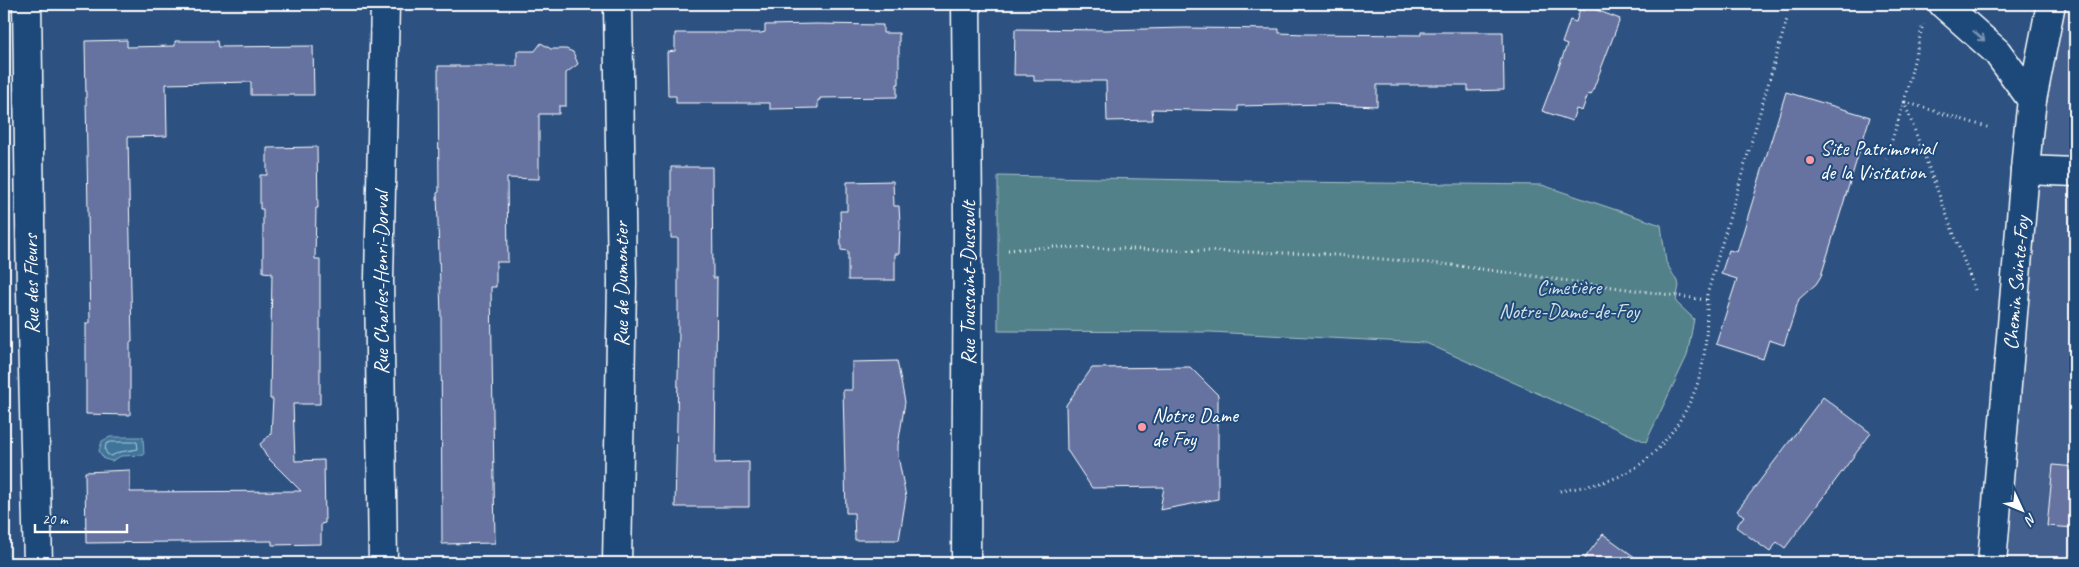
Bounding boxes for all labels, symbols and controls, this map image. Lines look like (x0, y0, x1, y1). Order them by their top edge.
one-way arrow (1973, 30, 1986, 42)
place label: Site Patrimonial de la Visitation (1820, 135, 1938, 185)
marker: Site Patrimonial de la Visitation (1804, 154, 1816, 166)
street label: Rue Charles-Henri-Dorval (368, 188, 394, 375)
street label: Rue Toussaint-Dussault (955, 199, 981, 365)
street label: Chemin Sainte-Foy (1997, 213, 2035, 351)
street label: Rue de Dumontier (608, 220, 634, 347)
street label: Rue des Fleurs (17, 232, 45, 334)
park label: Cimetière Notre-Dame-de-Foy (1499, 274, 1641, 324)
place label: Notre Dame de Foy (1152, 402, 1240, 452)
marker: Notre Dame de Foy (1136, 421, 1148, 433)
north arrow (1996, 484, 2046, 534)
scale bar (35, 502, 128, 534)
text: 20 m (42, 510, 69, 529)
text: N (2020, 510, 2040, 529)

